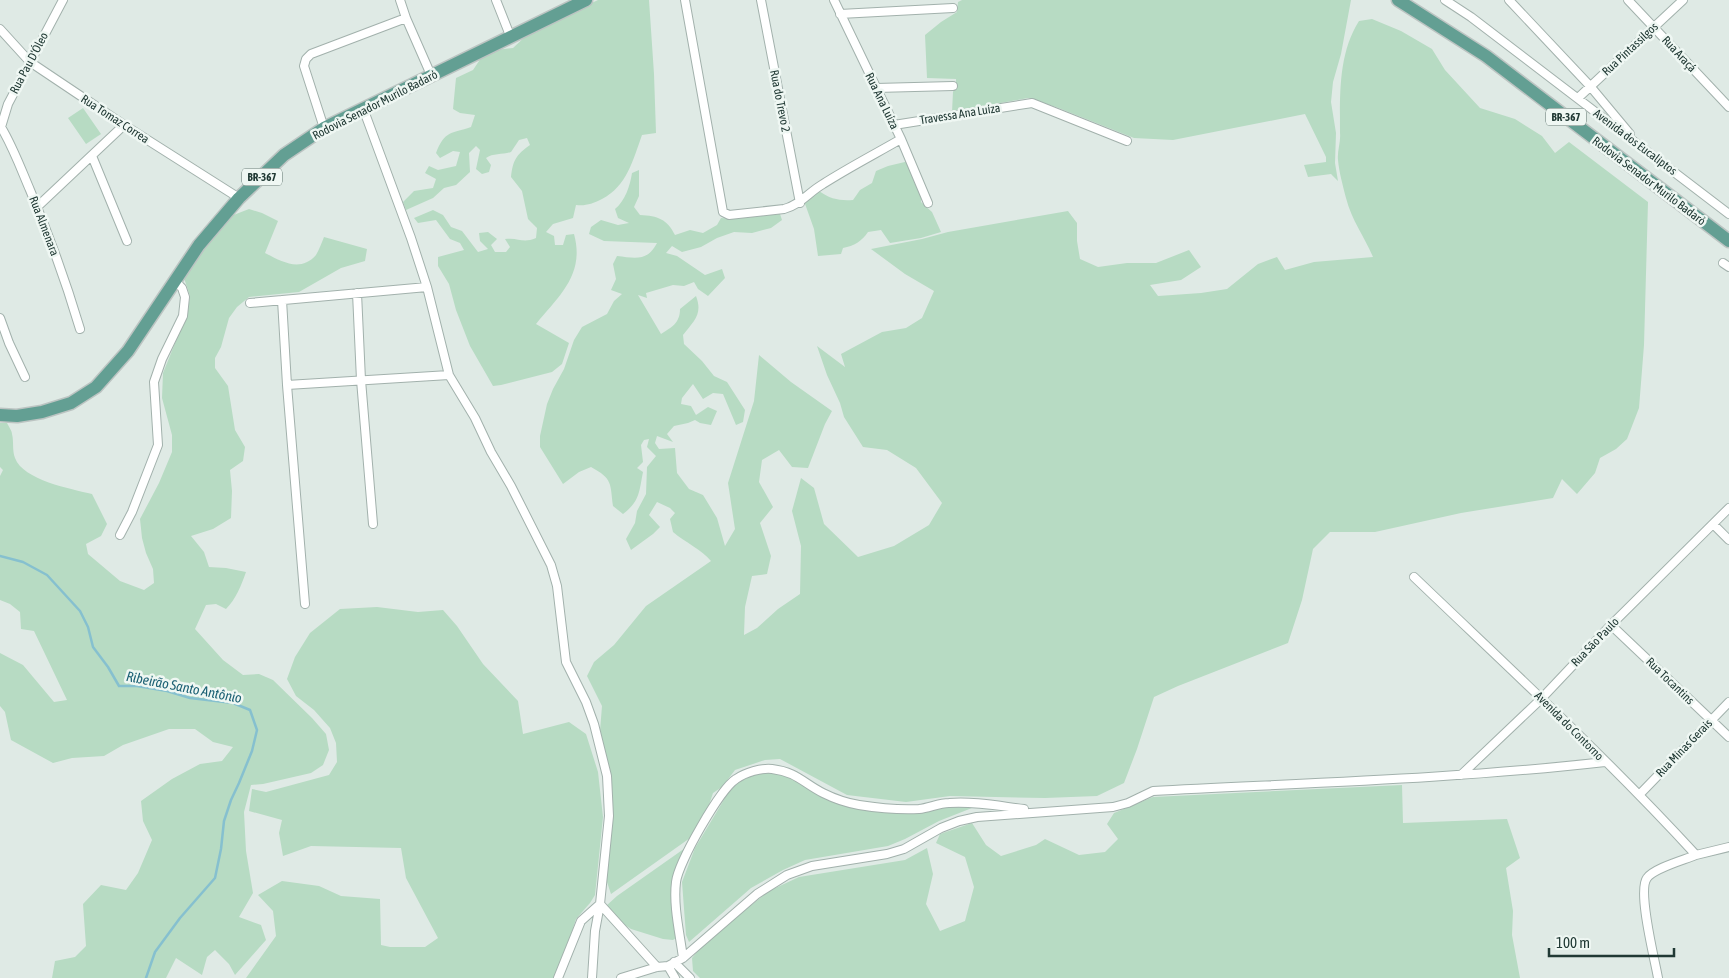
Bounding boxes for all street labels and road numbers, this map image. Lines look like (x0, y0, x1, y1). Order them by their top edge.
street label: Rua Pintassilgos (1599, 20, 1661, 78)
street label: Rua Pau D'Óleo (7, 30, 51, 96)
street label: Rua Araçá (1659, 33, 1699, 75)
street label: Rodovia Senador Murilo Badaró (310, 67, 440, 143)
street label: Rua do Trevo 2 (767, 69, 793, 133)
street label: Rua Ana Luíza (862, 70, 902, 132)
street label: Rua Tomaz Correa (78, 92, 152, 146)
street label: Travessa Ana Luíza (919, 101, 1001, 127)
street label: Avenida dos Eucaliptos (1591, 106, 1679, 178)
road number: BR-367 (1546, 108, 1586, 125)
street label: Rodovia Senador Murilo Badaró (1590, 134, 1709, 228)
road number: BR-367 (242, 168, 282, 186)
street label: Rua Almenara (26, 194, 62, 258)
street label: Rua São Paulo (1568, 614, 1622, 669)
street label: Rua Tocantins (1643, 655, 1697, 707)
street label: Avenida do Contorno (1532, 689, 1607, 764)
street label: Rua Minas Gerais (1653, 716, 1715, 780)

